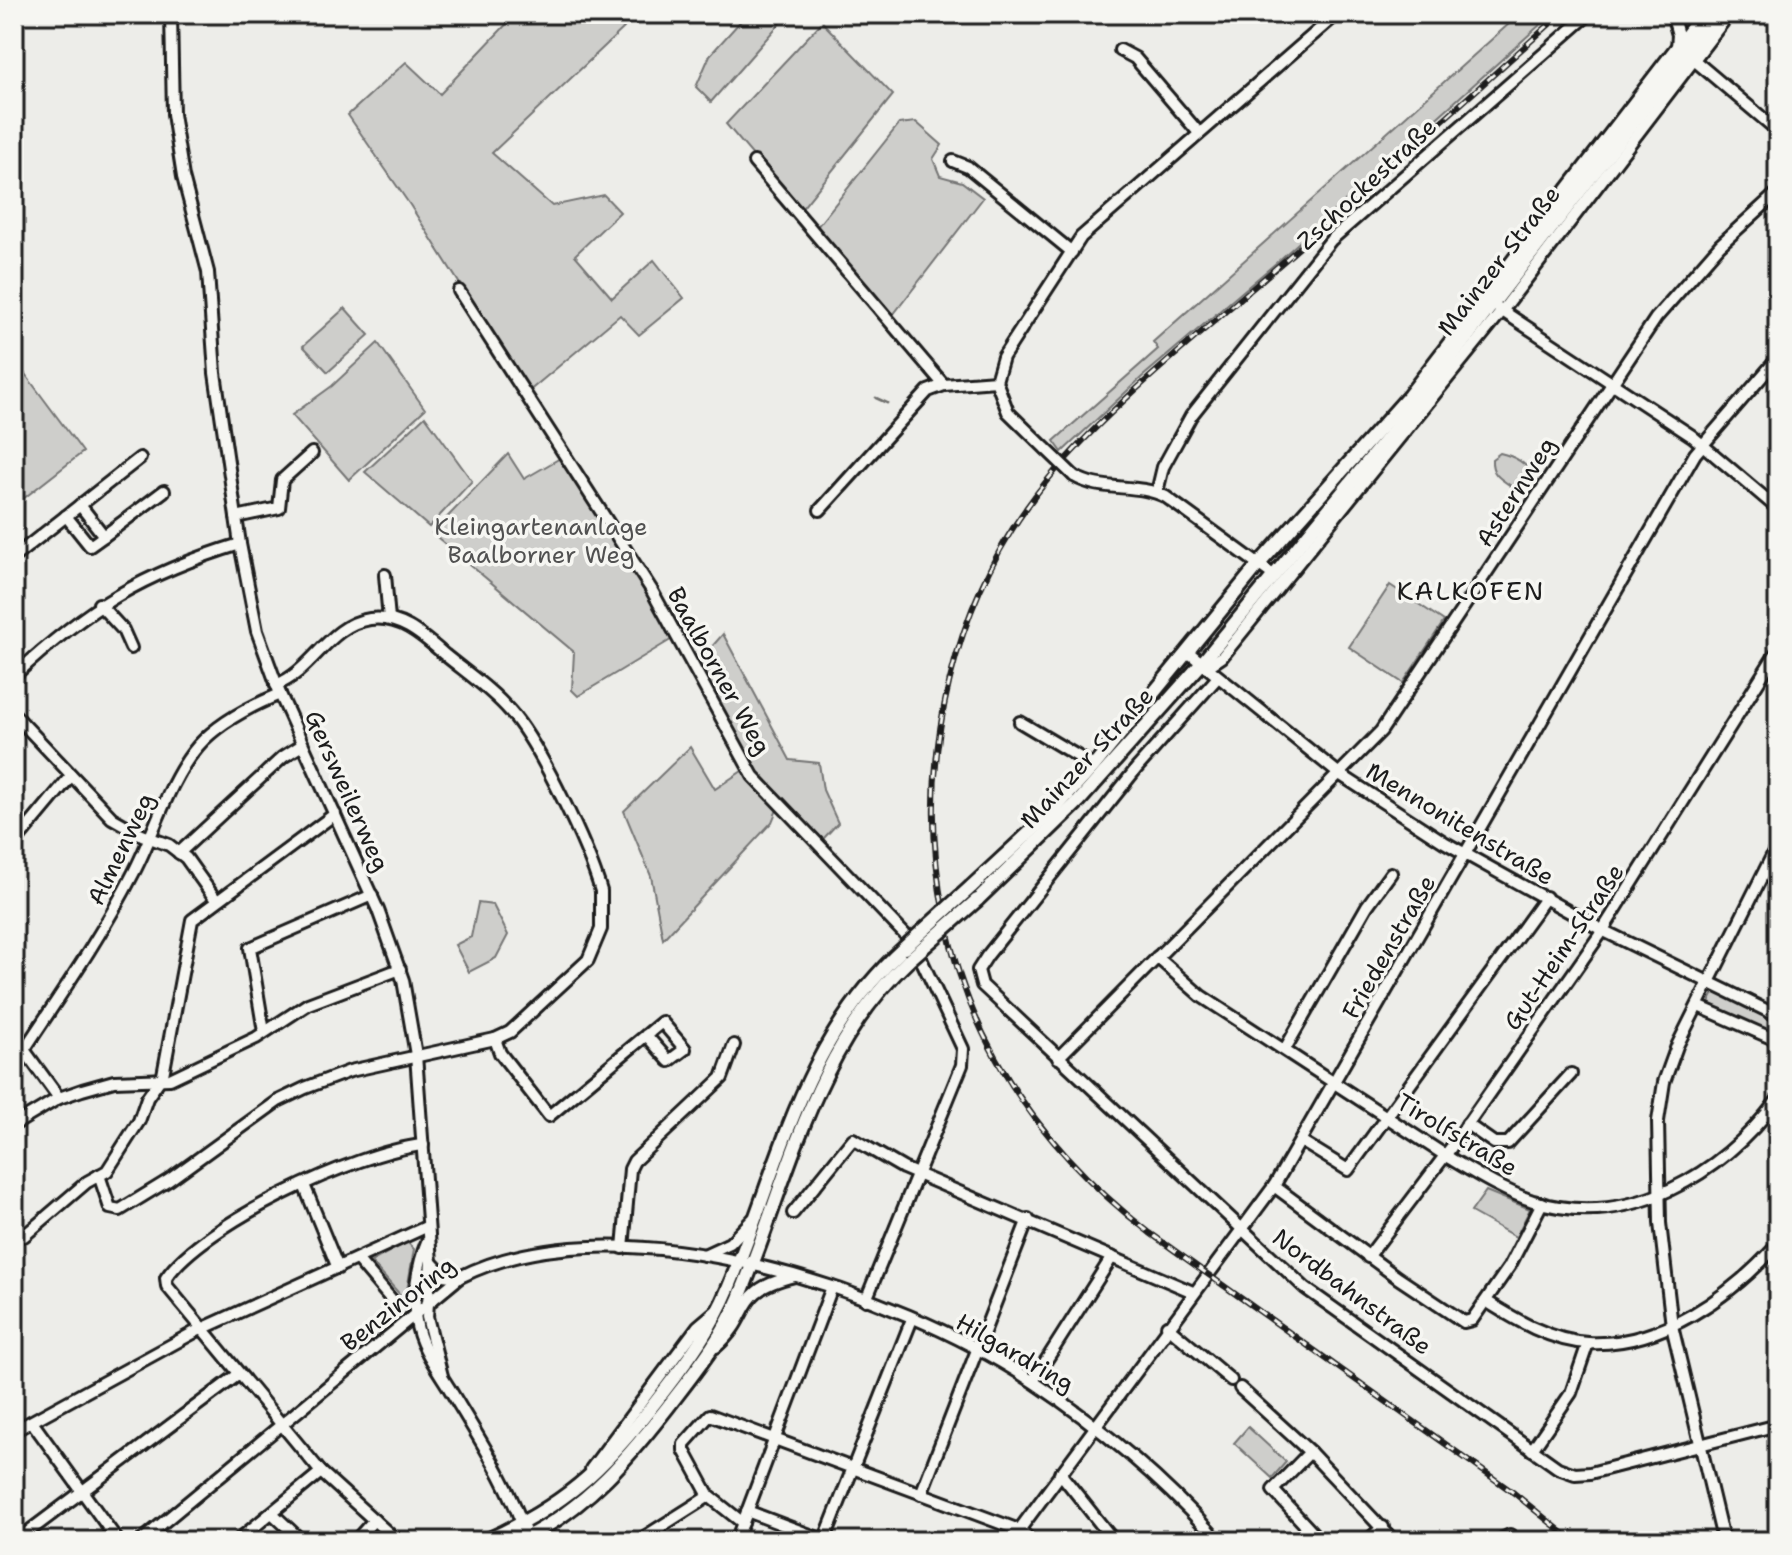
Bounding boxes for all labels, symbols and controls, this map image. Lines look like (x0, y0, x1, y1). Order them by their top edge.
street label: Zschockestraße (1290, 111, 1444, 257)
street label: Mainzer Straße (1430, 179, 1568, 343)
street label: Asternweg (1469, 431, 1563, 553)
park label: Kleingartenanlage Baalborner Weg (434, 511, 648, 571)
district label: KALKOFEN (1397, 573, 1545, 608)
street label: Baalborner Weg (660, 581, 778, 761)
street label: Mainzer Straße (1013, 680, 1161, 836)
street label: Gersweilerweg (297, 705, 397, 877)
street label: Mennonitenstraße (1360, 755, 1560, 893)
street label: Almenweg (80, 787, 162, 911)
street label: Gut-Heim-Straße (1496, 858, 1632, 1036)
street label: Friedenstraße (1335, 869, 1443, 1025)
street label: Tirolfstraße (1390, 1086, 1524, 1184)
street label: Nordbahnstraße (1266, 1222, 1438, 1362)
street label: Benzinoring (334, 1249, 462, 1359)
street label: Hilgardring (950, 1306, 1080, 1400)

